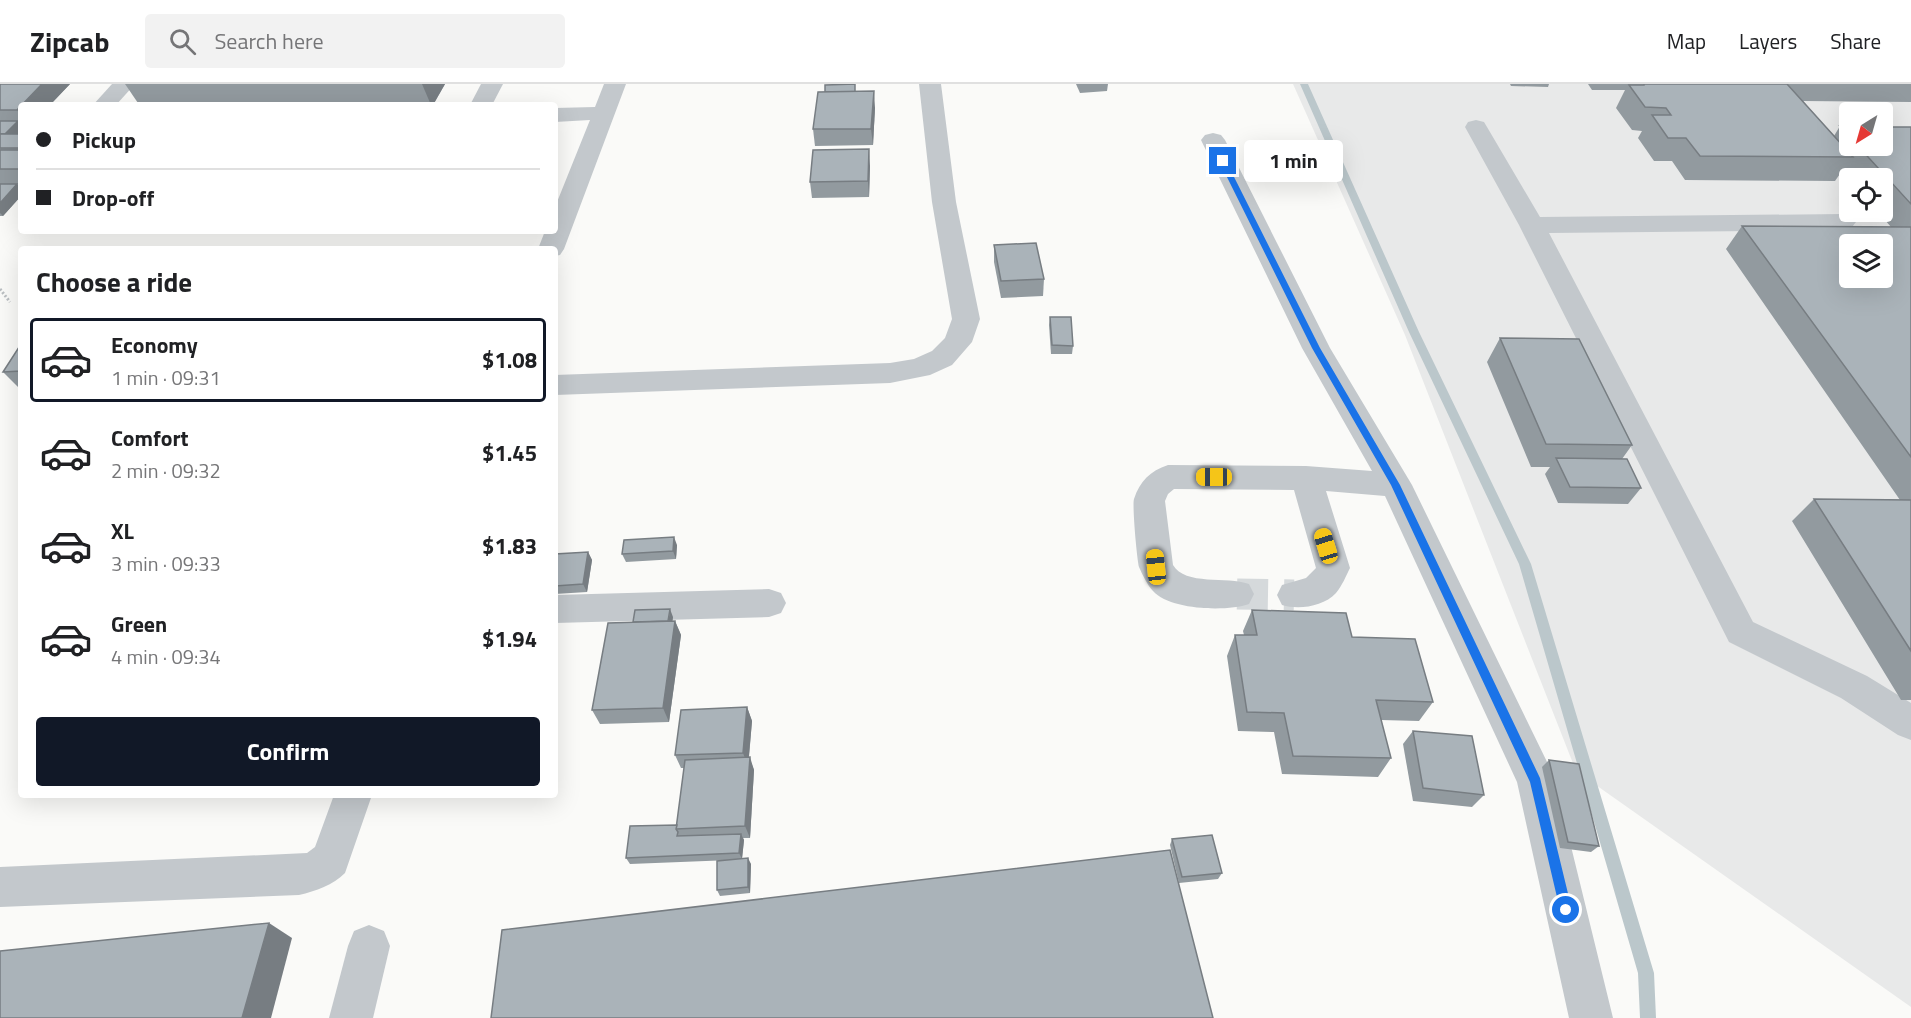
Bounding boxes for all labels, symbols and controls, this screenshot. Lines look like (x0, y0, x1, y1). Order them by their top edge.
search box (145, 14, 565, 68)
text: Zipcab (30, 20, 109, 63)
text: Search here (214, 24, 324, 58)
icon: search (166, 25, 199, 58)
text: Map (1667, 25, 1706, 57)
text: Layers (1739, 25, 1797, 57)
text: Share (1830, 25, 1881, 57)
north arrow (1839, 102, 1893, 156)
map controls (1839, 102, 1893, 288)
text: Pickup (72, 123, 136, 157)
callout: 1 min (1244, 140, 1343, 182)
text: 1 min (1269, 145, 1318, 176)
route end (1209, 147, 1236, 174)
button: locate (1839, 168, 1893, 222)
text: Drop-off (72, 181, 154, 215)
button: layers (1839, 234, 1893, 288)
text: Choose a ride (36, 261, 192, 302)
text: Economy (111, 328, 198, 362)
icon: car (39, 333, 93, 387)
text: $1.08 (482, 343, 537, 377)
text: 1 min · 09:31 (111, 362, 221, 393)
text: Comfort (111, 421, 189, 455)
icon: car (39, 426, 93, 480)
text: $1.45 (482, 436, 537, 470)
text: 2 min · 09:32 (111, 455, 221, 486)
car (1196, 468, 1232, 486)
text: XL (111, 514, 134, 548)
icon: car (39, 519, 93, 573)
car (1312, 526, 1340, 566)
text: $1.83 (482, 529, 537, 563)
text: 3 min · 09:33 (111, 548, 221, 579)
car (1145, 548, 1167, 586)
text: Green (111, 607, 167, 641)
icon: car (39, 612, 93, 666)
text: $1.94 (482, 622, 537, 656)
text: 4 min · 09:34 (111, 641, 221, 672)
button: Confirm (36, 717, 540, 786)
route start (1552, 896, 1579, 923)

